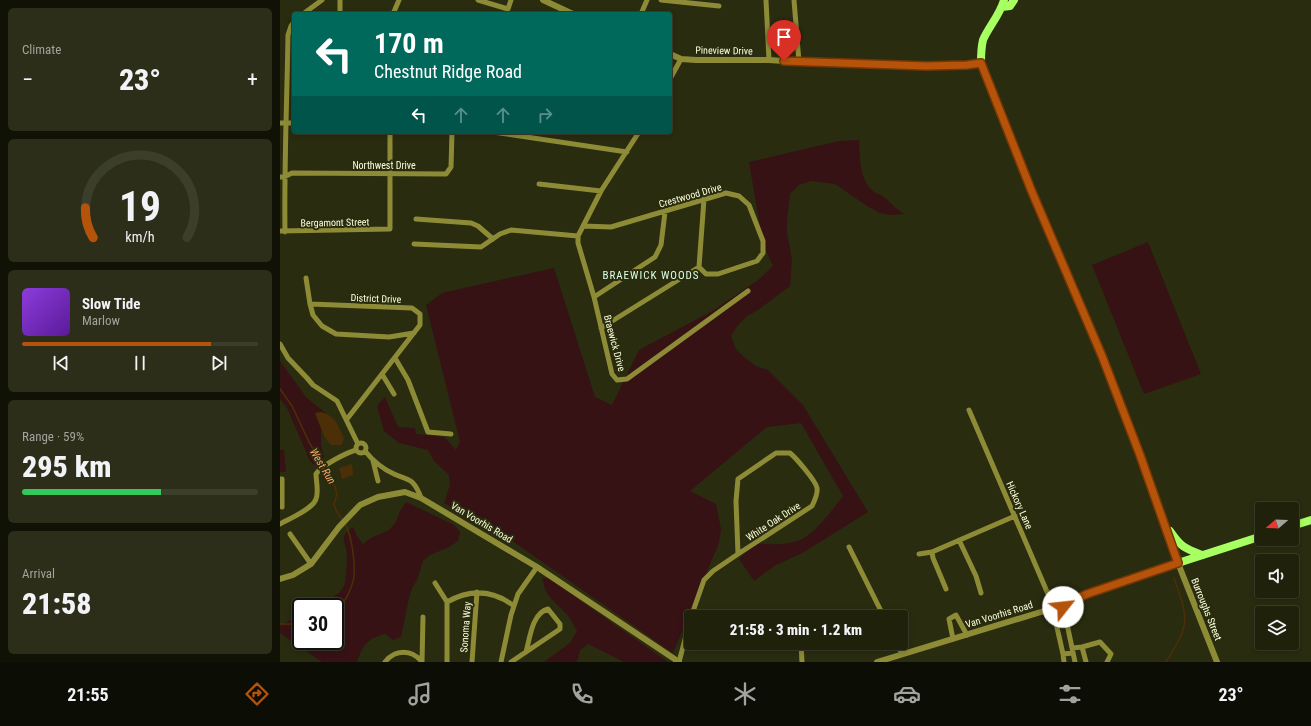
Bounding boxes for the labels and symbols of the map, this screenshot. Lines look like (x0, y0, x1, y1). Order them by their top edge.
pin (767, 20, 801, 61)
street label: Pineview Drive (695, 45, 753, 57)
street label: Northwest Drive (352, 160, 416, 171)
street label: Crestwood Drive (658, 181, 723, 210)
street label: Bergamont Street (300, 216, 370, 229)
district label: BRAEWICK WOODS (602, 269, 700, 282)
street label: District Drive (350, 292, 402, 305)
street label: Braewick Drive (602, 314, 627, 373)
water label: West Run (307, 446, 338, 487)
street label: Hickory Lane (1004, 480, 1035, 531)
street label: Van Voorhis Road (449, 500, 515, 545)
street label: White Oak Drive (744, 500, 803, 543)
north arrow (1255, 502, 1299, 546)
street label: Burroughs Street (1189, 576, 1224, 642)
position arrow (1042, 586, 1084, 628)
speed limit sign: 30 (292, 598, 344, 650)
street label: Van Voorhis Road (964, 599, 1034, 630)
street label: Sonoma Way (458, 601, 473, 653)

